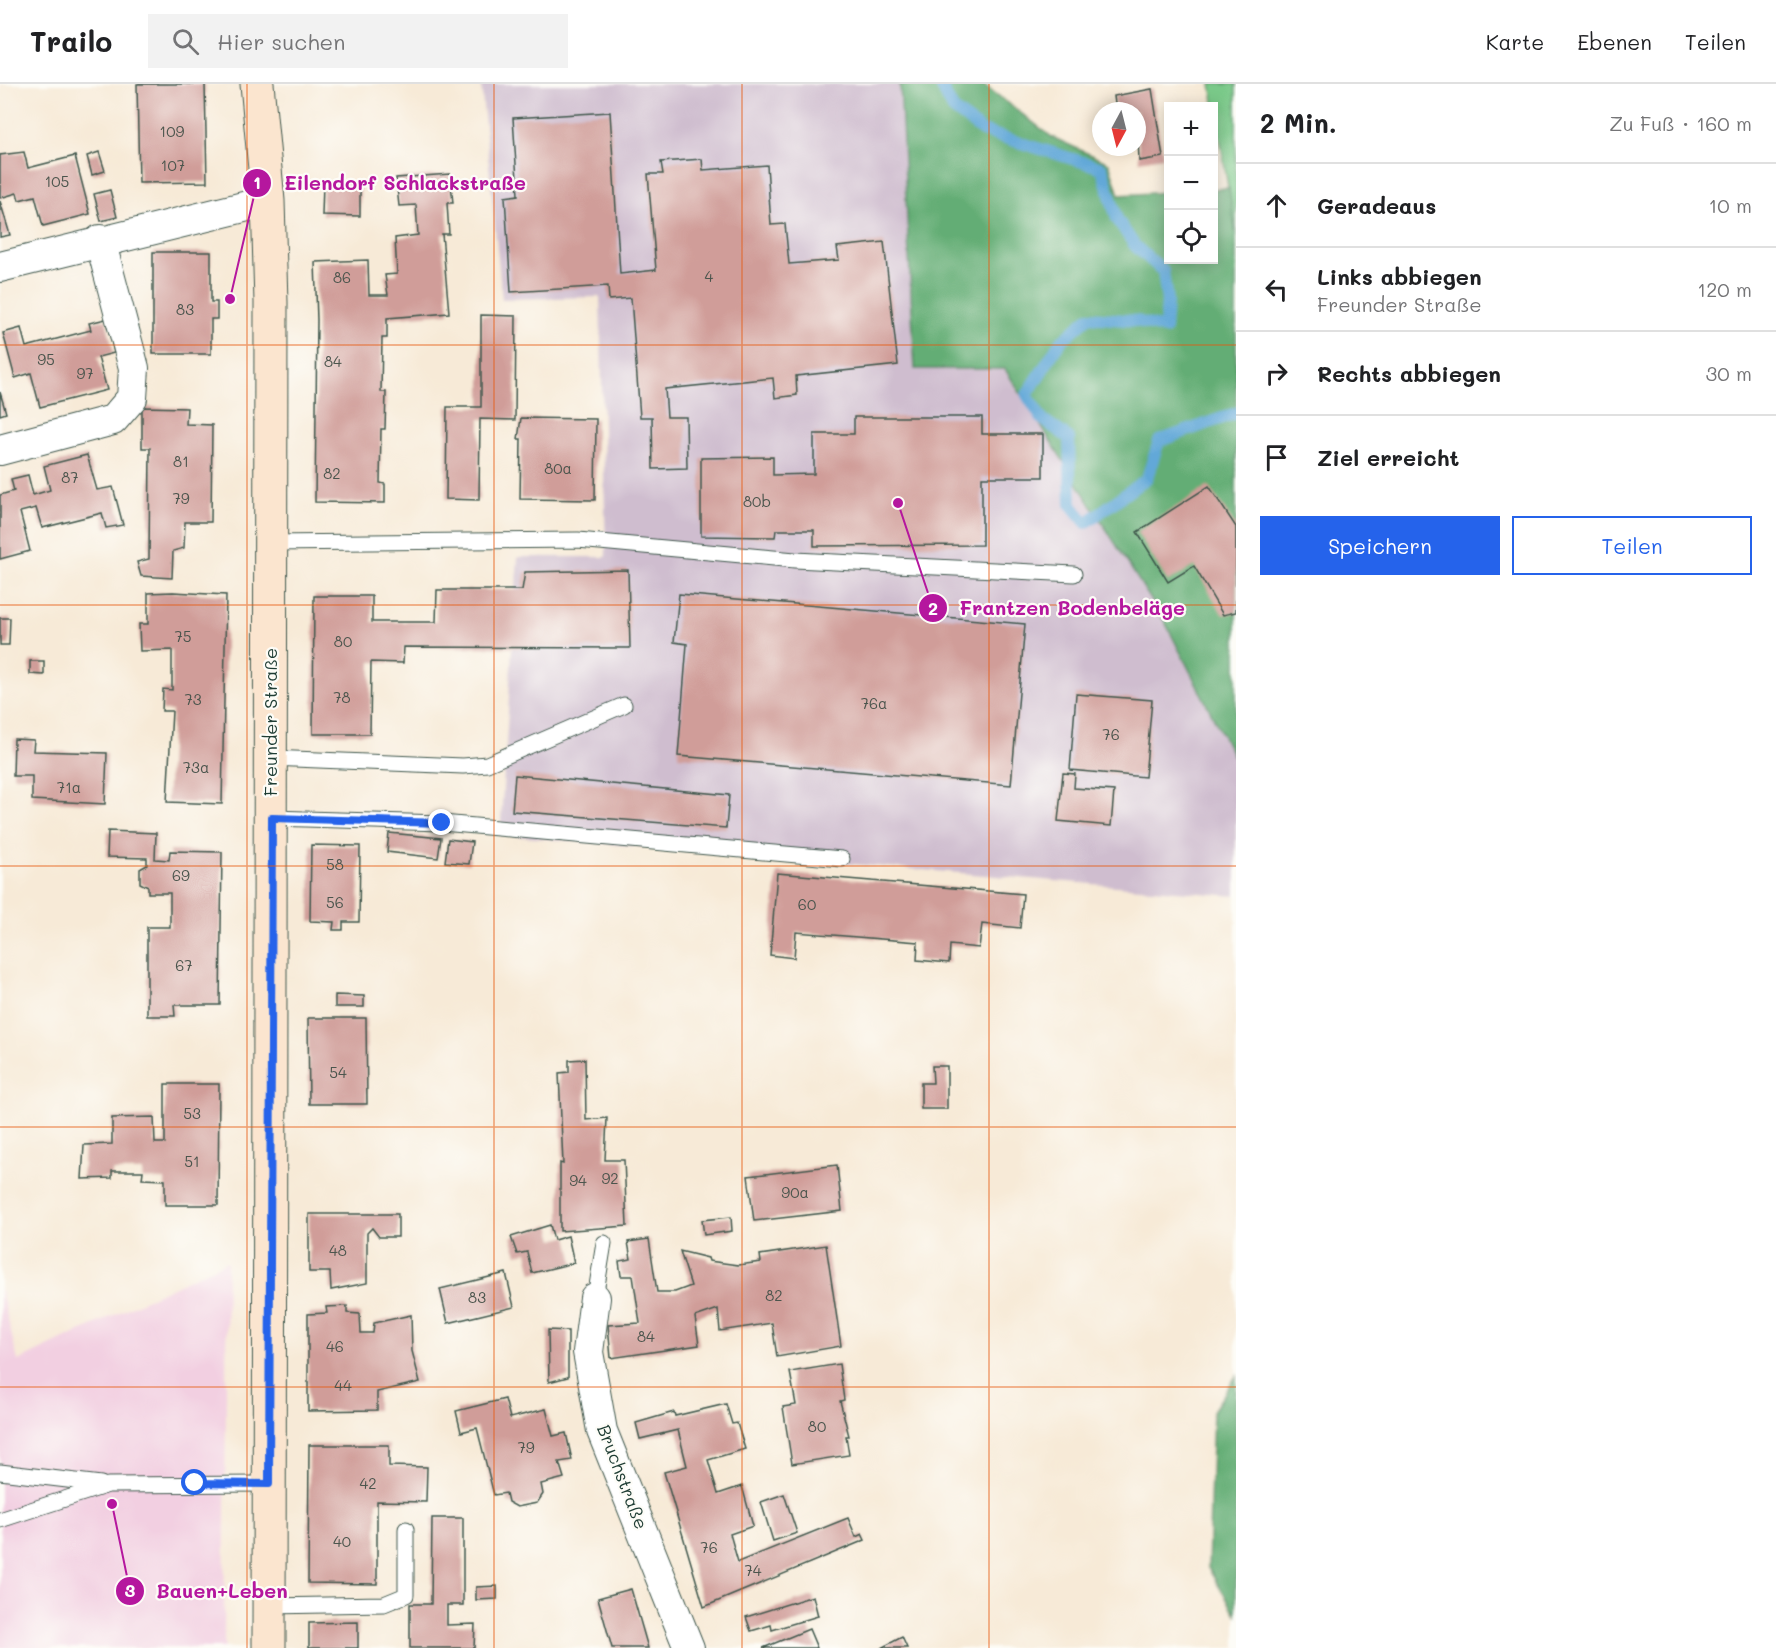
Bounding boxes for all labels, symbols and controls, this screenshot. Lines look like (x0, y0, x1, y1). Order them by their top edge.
search box (148, 14, 568, 68)
text: Trailo (30, 23, 112, 59)
icon: search (169, 25, 202, 58)
text: Hier suchen (217, 27, 345, 56)
text: Karte (1486, 28, 1544, 55)
text: Ebenen (1577, 28, 1652, 55)
text: Teilen (1685, 28, 1746, 55)
north arrow (1092, 102, 1146, 156)
map controls (1164, 102, 1218, 264)
button: + (1164, 102, 1218, 156)
text: 2 Min. (1260, 106, 1337, 140)
text: Zu Fuß · 160 m (1609, 110, 1752, 136)
house number: 109 (160, 121, 185, 141)
house number: 107 (161, 155, 185, 175)
button: − (1164, 156, 1218, 210)
callout: Eilendorf Schlackstraße (242, 164, 538, 202)
text: Eilendorf Schlackstraße (284, 169, 526, 195)
text: 1 (253, 170, 261, 194)
house number: 105 (45, 171, 69, 191)
icon: ahead (1260, 189, 1293, 222)
text: Geradeaus (1317, 191, 1436, 220)
text: 10 m (1708, 192, 1752, 218)
button: locate (1164, 210, 1218, 264)
text: Links abbiegen (1317, 262, 1482, 291)
house number: 4 (705, 266, 714, 286)
house number: 86 (333, 267, 351, 287)
icon: left (1260, 273, 1293, 306)
text: 120 m (1697, 276, 1752, 302)
text: Freunder Straße (1317, 291, 1482, 317)
house number: 83 (176, 299, 194, 319)
house number: 95 (37, 349, 55, 369)
house number: 84 (324, 351, 342, 371)
icon: right (1260, 357, 1293, 390)
text: Rechts abbiegen (1317, 359, 1501, 388)
text: 30 m (1706, 360, 1752, 386)
house number: 97 (76, 363, 94, 383)
icon: arrive (1260, 441, 1293, 474)
text: Ziel erreicht (1317, 443, 1459, 472)
house number: 81 (173, 451, 189, 471)
house number: 80a (544, 458, 572, 478)
house number: 82 (323, 463, 341, 483)
house number: 87 (61, 467, 79, 487)
house number: 79 (172, 488, 190, 508)
house number: 80b (743, 491, 771, 511)
button: Speichern (1260, 516, 1500, 575)
button: Teilen (1512, 516, 1752, 575)
callout: Frantzen Bodenbeläge (918, 589, 1197, 627)
text: Frantzen Bodenbeläge (959, 594, 1185, 620)
text: 2 (928, 596, 938, 620)
house number: 75 (174, 626, 192, 646)
house number: 80 (334, 631, 352, 651)
street label: Freunder Straße (258, 648, 282, 796)
house number: 78 (333, 687, 351, 707)
house number: 73 (184, 689, 202, 709)
house number: 76a (861, 693, 887, 713)
house number: 76 (1102, 724, 1120, 744)
house number: 73a (183, 757, 209, 777)
house number: 71a (57, 777, 81, 797)
route end (428, 809, 454, 835)
house number: 58 (326, 854, 344, 874)
house number: 69 (172, 865, 190, 885)
house number: 56 (326, 892, 344, 912)
house number: 60 (798, 894, 816, 914)
house number: 67 (175, 955, 193, 975)
house number: 54 (329, 1062, 347, 1082)
house number: 53 (183, 1103, 201, 1123)
house number: 51 (184, 1151, 200, 1171)
house number: 92 (601, 1168, 619, 1188)
house number: 94 (569, 1170, 587, 1190)
house number: 90a (781, 1182, 809, 1202)
house number: 48 (329, 1240, 347, 1260)
house number: 82 (765, 1285, 783, 1305)
house number: 83 (468, 1287, 486, 1307)
house number: 84 (637, 1326, 655, 1346)
house number: 46 (326, 1336, 344, 1356)
house number: 44 (334, 1375, 352, 1395)
house number: 80 (808, 1416, 826, 1436)
street label: Bruchstraße (592, 1421, 654, 1532)
house number: 79 (517, 1437, 535, 1457)
route start (181, 1469, 207, 1495)
house number: 42 (359, 1473, 377, 1493)
house number: 40 (333, 1531, 351, 1551)
house number: 76 (700, 1537, 718, 1557)
house number: 74 (744, 1560, 762, 1580)
callout: Bauen+Leben (115, 1572, 300, 1610)
text: Bauen+Leben (156, 1577, 288, 1603)
text: 3 (125, 1578, 136, 1602)

